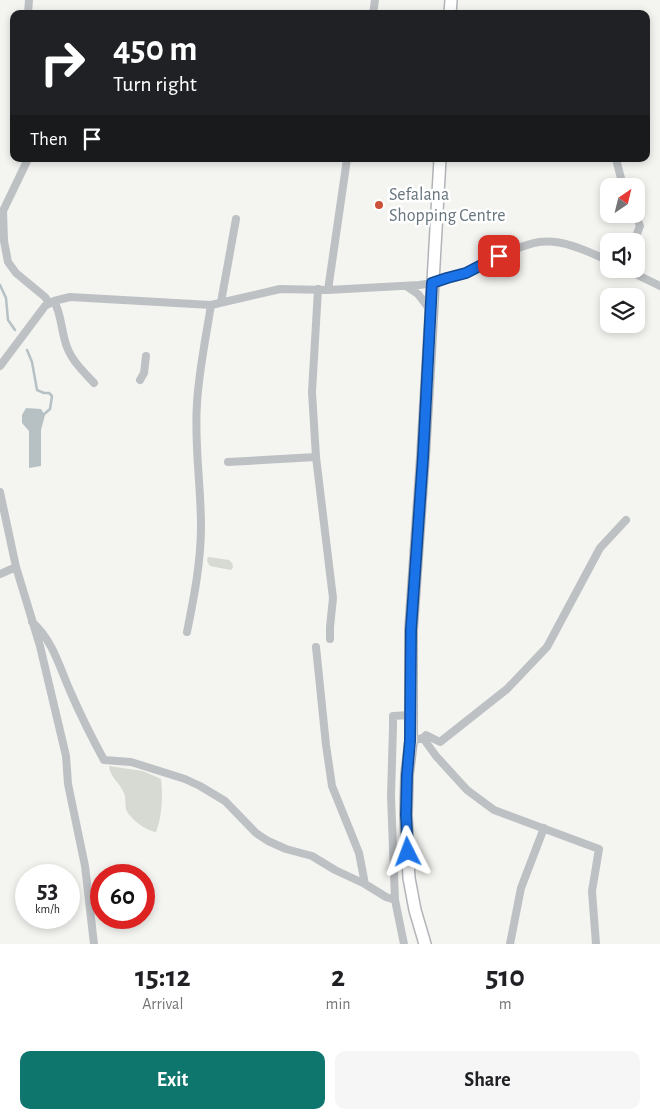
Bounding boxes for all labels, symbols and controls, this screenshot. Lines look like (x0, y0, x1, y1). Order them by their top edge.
icon: right (30, 30, 95, 95)
text: 450 m (113, 32, 198, 67)
text: Turn right (113, 73, 197, 95)
icon: arrive (78, 125, 106, 153)
text: Then (30, 130, 68, 149)
north arrow (600, 178, 645, 222)
map controls (600, 178, 645, 333)
place label: Sefalana Shopping Centre (389, 186, 506, 225)
marker: Sefalana Shopping Centre (373, 199, 385, 211)
button: sound (600, 233, 645, 278)
pin (478, 235, 520, 277)
icon: arrive (485, 242, 513, 270)
button: layers (600, 288, 645, 333)
position arrow (381, 825, 433, 877)
speed limit sign: 60 (90, 864, 155, 929)
text: 53 (37, 878, 58, 903)
text: km/h (35, 903, 60, 915)
text: 15:12 (135, 962, 191, 992)
text: 2 (331, 962, 345, 992)
text: 510 (486, 962, 525, 992)
text: Arrival (142, 996, 183, 1012)
text: min (326, 996, 351, 1012)
text: m (499, 996, 512, 1012)
button: Exit (20, 1051, 325, 1109)
button: Share (335, 1051, 640, 1109)

